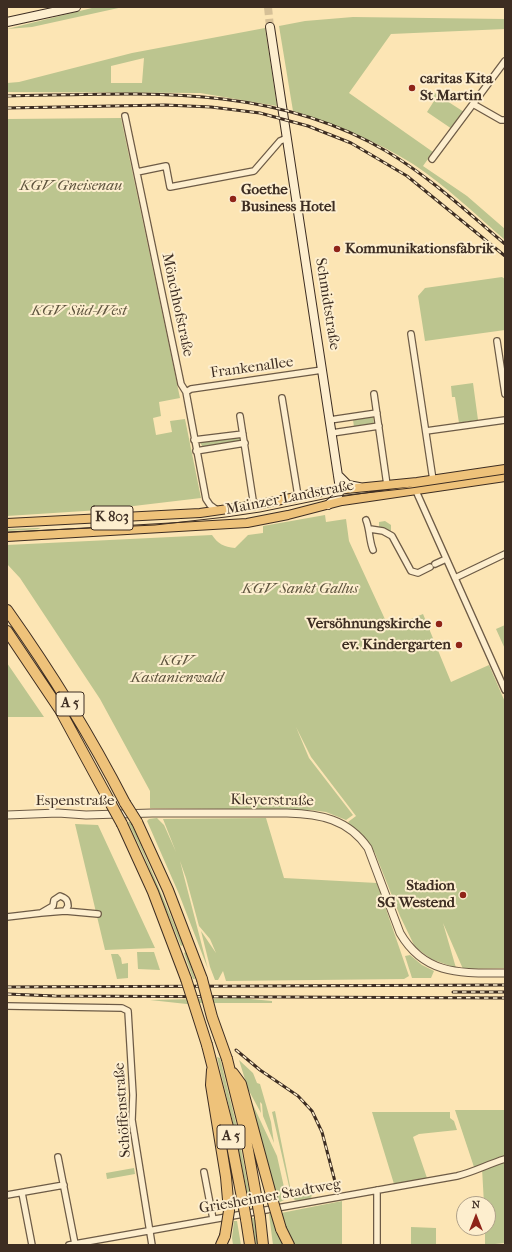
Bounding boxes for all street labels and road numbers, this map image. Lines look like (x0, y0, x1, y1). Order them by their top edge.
street label: Mönchhofstraße (157, 252, 197, 358)
street label: Schmidtstraße (311, 257, 343, 351)
street label: Frankenallee (209, 353, 295, 383)
street label: Mainzer Landstraße (224, 477, 356, 519)
road number: K 803 (91, 506, 133, 530)
road number: A 5 (56, 692, 84, 716)
street label: Kleyerstraße (230, 791, 314, 811)
street label: Espenstraße (36, 792, 114, 810)
street label: Schöffenstraße (111, 1062, 135, 1158)
road number: A 5 (217, 1125, 245, 1149)
street label: Griesheimer Stadtweg (198, 1176, 342, 1218)

